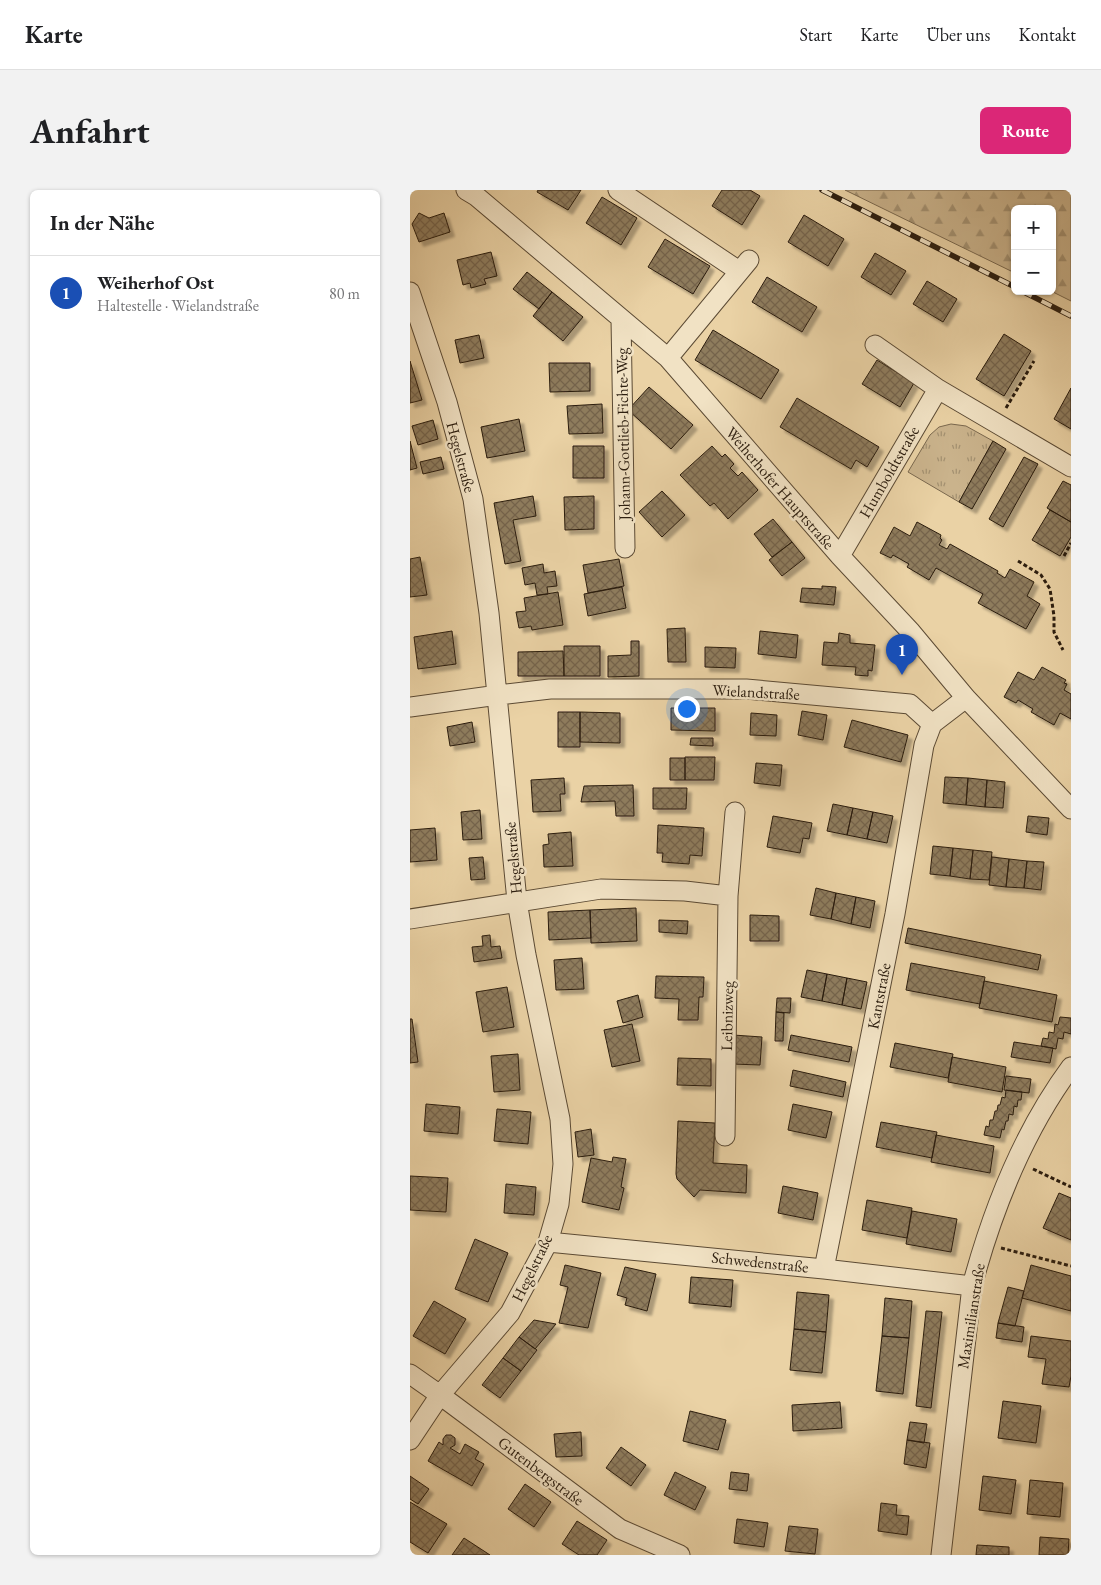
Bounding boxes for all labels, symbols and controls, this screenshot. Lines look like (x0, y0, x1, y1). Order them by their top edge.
text: Karte (25, 19, 83, 50)
text: Start (799, 23, 832, 46)
text: Karte (860, 23, 898, 46)
text: Über uns (926, 23, 990, 46)
text: Kontakt (1018, 23, 1076, 46)
button: Route (980, 107, 1071, 154)
text: Anfahrt (30, 108, 150, 153)
map controls (1011, 205, 1056, 295)
button: + (1011, 205, 1056, 250)
text: In der Nähe (50, 209, 155, 236)
button: − (1011, 250, 1056, 295)
text: Weiherhof Ost (97, 270, 214, 295)
text: 1 (62, 283, 70, 304)
text: 80 m (329, 283, 360, 304)
text: Haltestelle · Wielandstraße (97, 295, 259, 316)
street label: Johann-Gottlieb-Fichte-Weg (611, 346, 635, 523)
street label: Hegelstraße (441, 419, 481, 495)
street label: Weiherhofer Hauptstraße (721, 422, 839, 554)
street label: Humboldtstraße (854, 422, 924, 522)
pin: 1 (886, 634, 918, 675)
street label: Wielandstraße (712, 679, 800, 705)
your location (674, 696, 700, 722)
street label: Hegelstraße (499, 821, 527, 895)
street label: Kantstraße (862, 961, 896, 1031)
street label: Leibnizweg (716, 980, 738, 1051)
street label: Hegelstraße (507, 1231, 557, 1305)
street label: Schwedenstraße (710, 1246, 810, 1278)
street label: Maximilianstraße (952, 1262, 990, 1370)
street label: Gutenbergstraße (494, 1432, 588, 1510)

